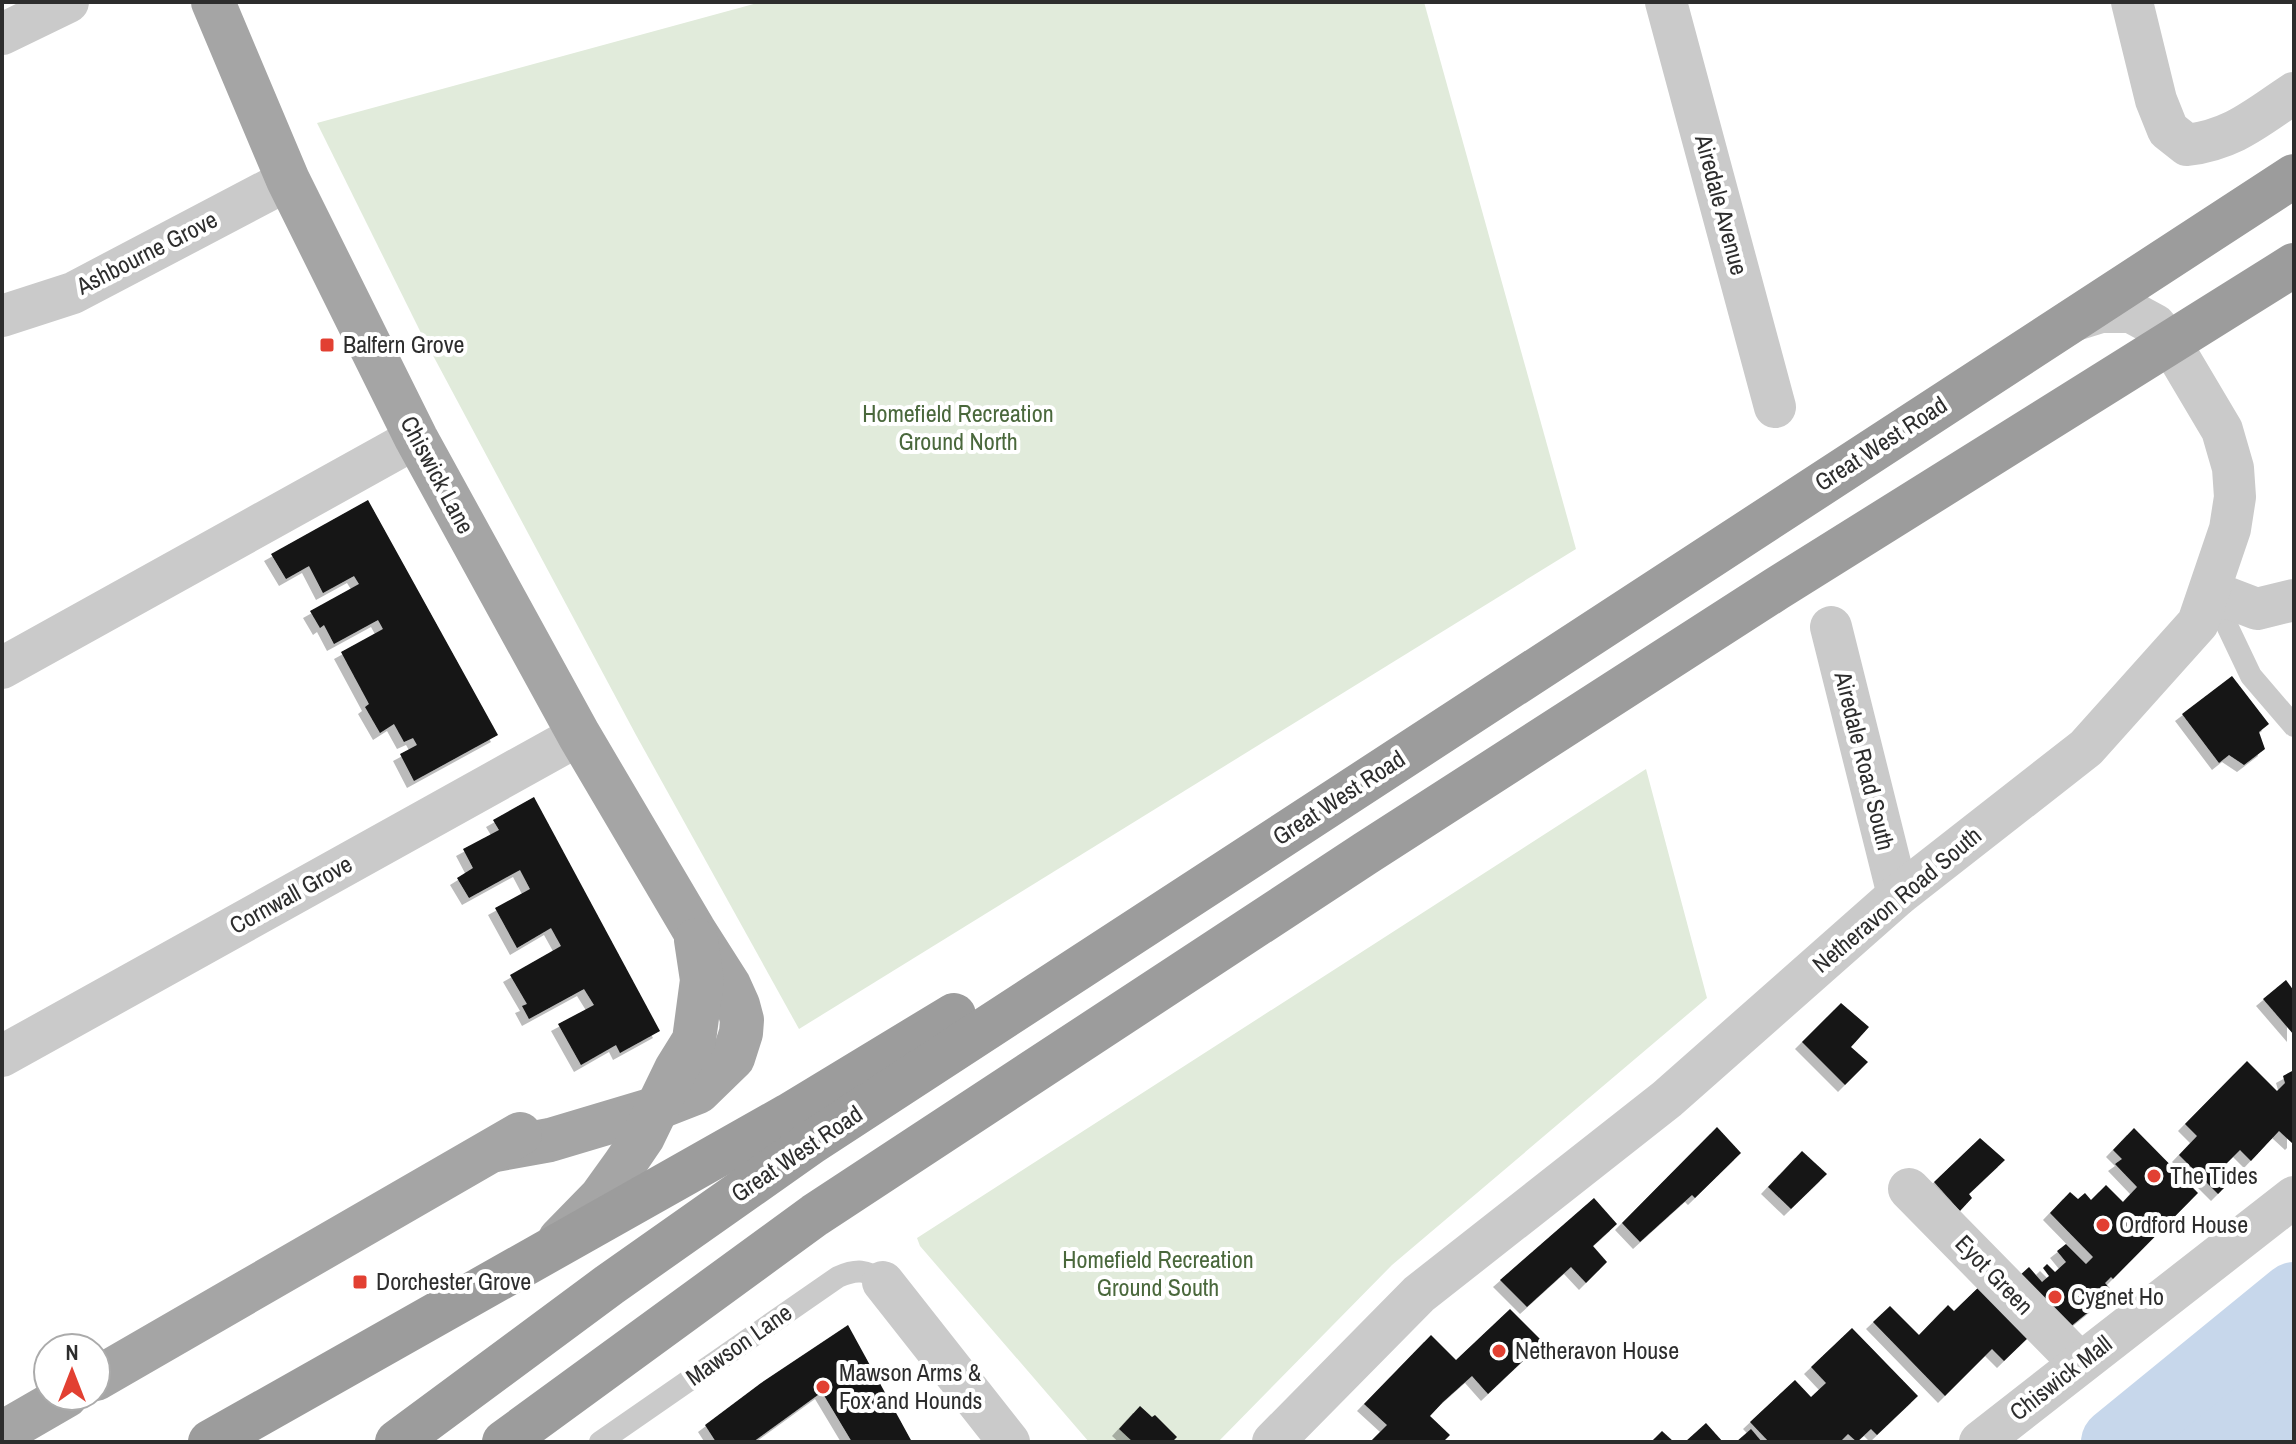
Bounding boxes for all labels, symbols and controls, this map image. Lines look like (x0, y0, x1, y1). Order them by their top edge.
street label: Airedale Avenue (1688, 130, 1756, 278)
street label: Ashbourne Grove (70, 203, 223, 302)
place label: Balfern Grove (343, 328, 464, 360)
marker: Balfern Grove (318, 336, 336, 354)
street label: Great West Road (1808, 388, 1953, 498)
park label: Homefield Recreation Ground North (862, 397, 1054, 457)
street label: Chiswick Lane (393, 410, 482, 539)
street label: Airedale Road South (1827, 667, 1903, 853)
street label: Great West Road (1266, 742, 1411, 852)
street label: Netheravon Road South (1805, 819, 1988, 979)
street label: Cornwall Grove (223, 847, 358, 941)
street label: Great West Road (725, 1097, 868, 1209)
place label: The Tides (2170, 1159, 2258, 1191)
marker: The Tides (2145, 1167, 2163, 1185)
place label: Ordford House (2119, 1208, 2248, 1240)
marker: Ordford House (2094, 1216, 2112, 1234)
street label: Eyot Green (1949, 1227, 2041, 1321)
park label: Homefield Recreation Ground South (1062, 1243, 1254, 1303)
place label: Dorchester Grove (376, 1265, 531, 1297)
marker: Dorchester Grove (351, 1273, 369, 1291)
place label: Cygnet Ho (2071, 1280, 2164, 1312)
marker: Cygnet Ho (2046, 1288, 2064, 1306)
street label: Mawson Lane (679, 1296, 798, 1392)
street label: Chiswick Mall (2003, 1327, 2118, 1427)
north arrow (32, 1332, 112, 1412)
place label: Netheravon House (1515, 1334, 1679, 1366)
text: N (65, 1337, 79, 1367)
marker: Netheravon House (1490, 1342, 1508, 1360)
place label: Mawson Arms & Fox and Hounds (839, 1356, 982, 1416)
marker: Mawson Arms & Fox and Hounds (814, 1378, 832, 1396)

